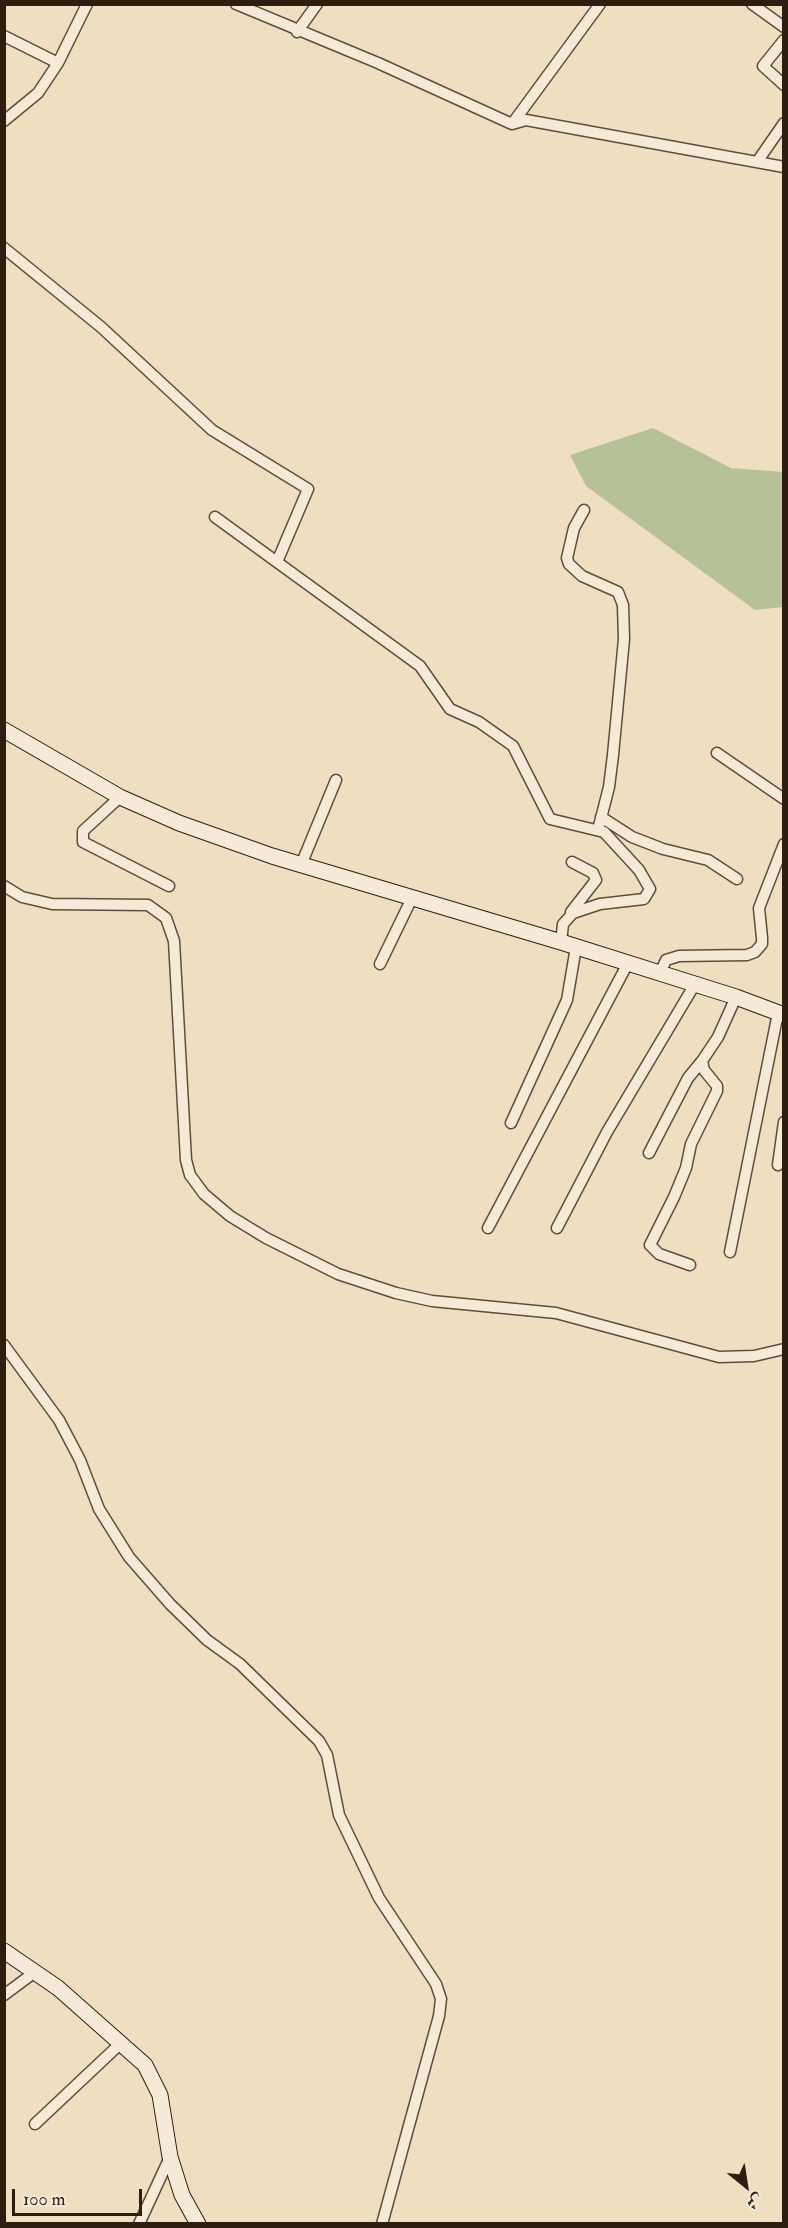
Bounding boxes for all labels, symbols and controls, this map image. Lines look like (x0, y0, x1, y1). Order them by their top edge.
north arrow (716, 2156, 776, 2216)
scale bar (15, 2177, 146, 2215)
text: 100 m (23, 2188, 66, 2211)
text: ش (743, 2189, 767, 2214)

